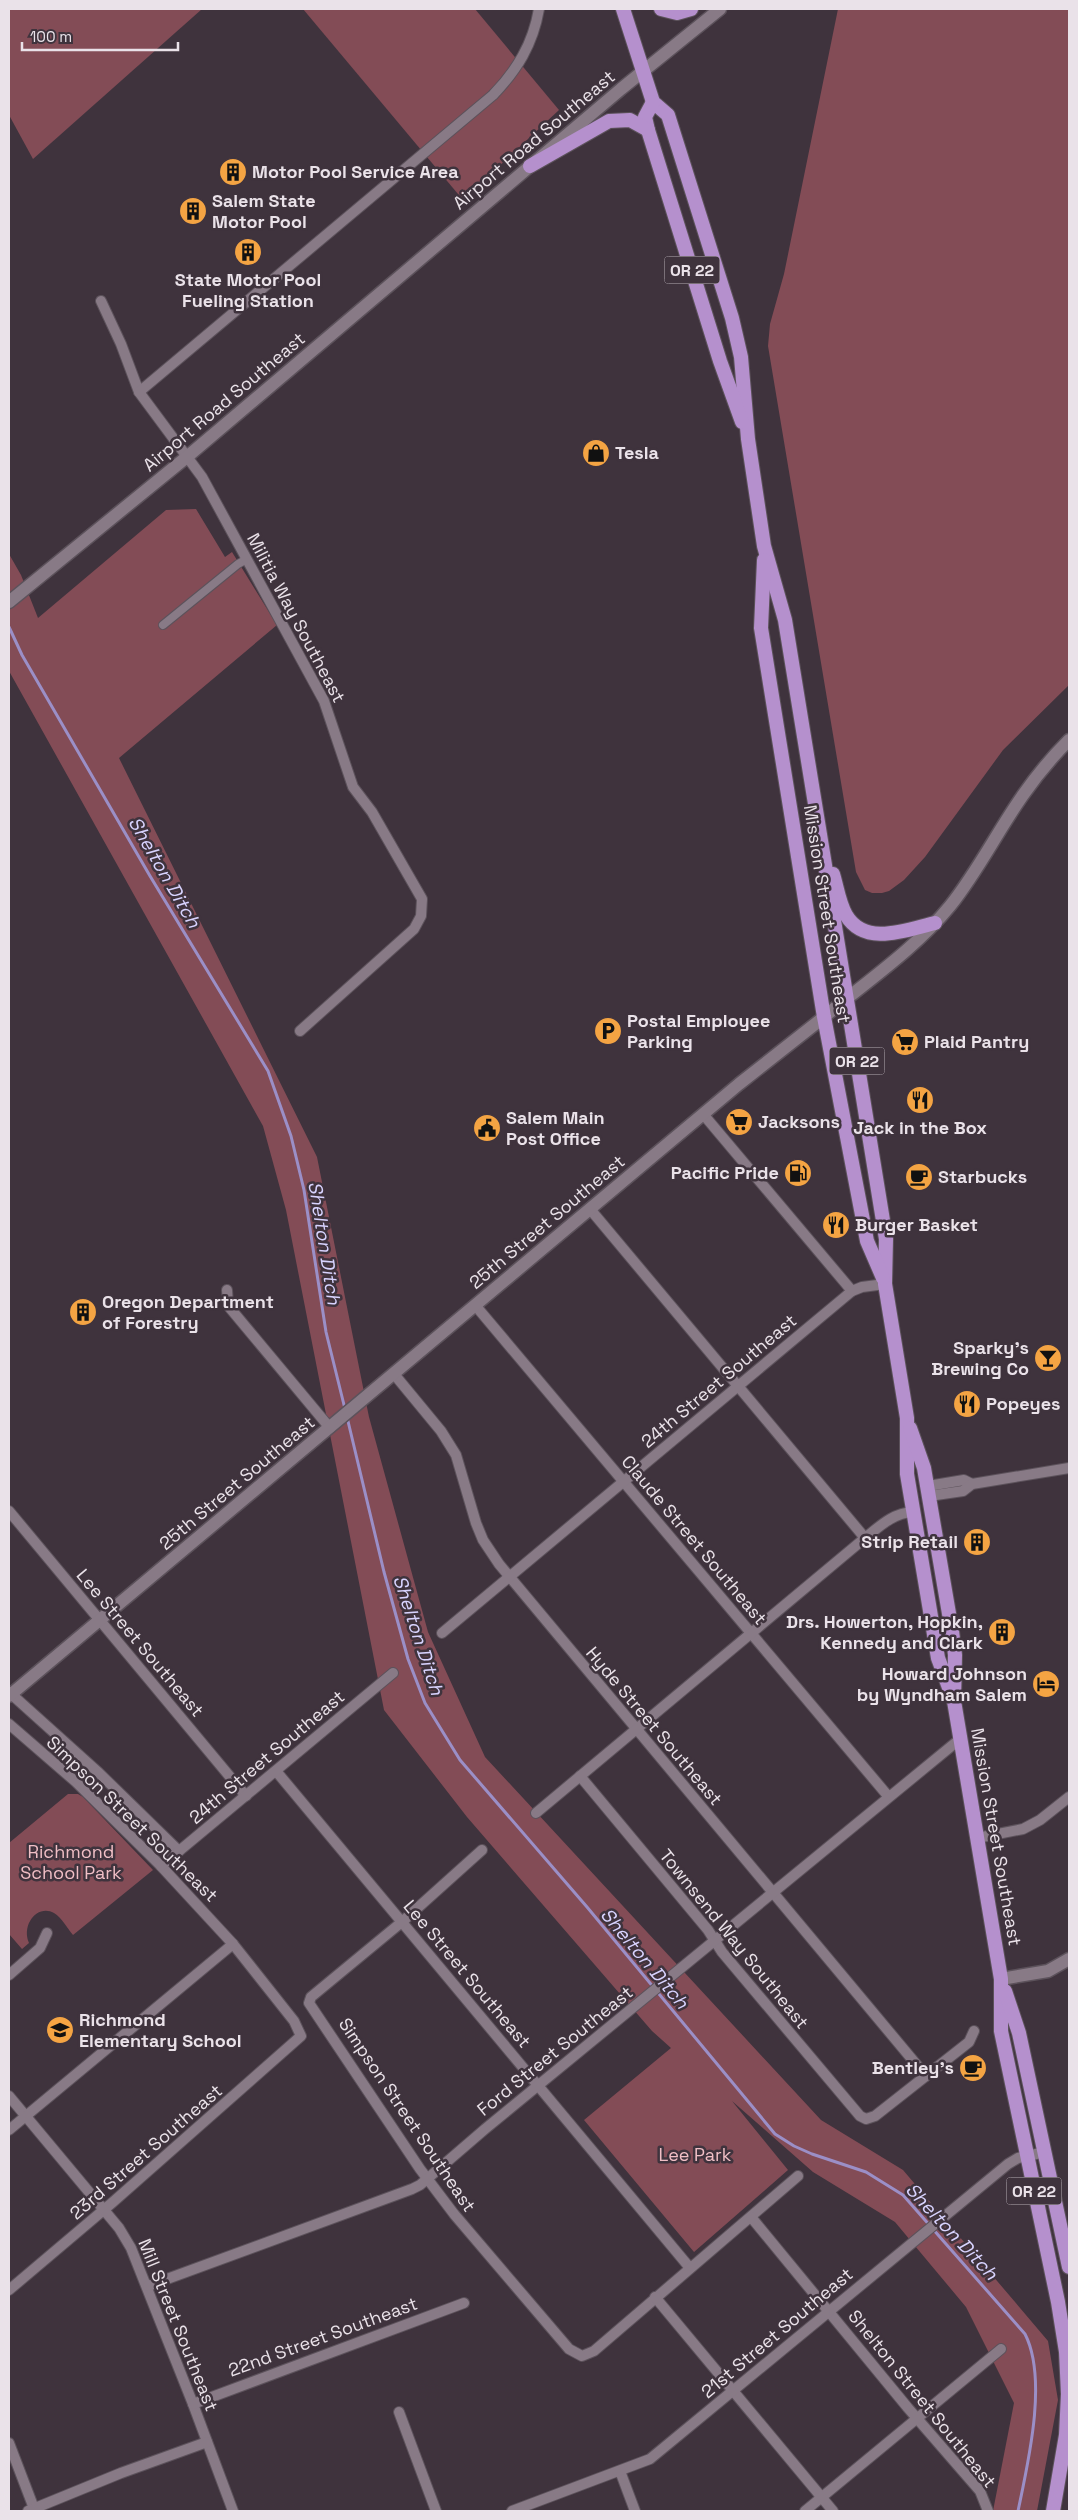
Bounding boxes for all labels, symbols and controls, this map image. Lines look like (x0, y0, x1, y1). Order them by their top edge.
scale bar (22, 20, 179, 52)
text: 100 m (30, 27, 72, 46)
street label: Airport Road Southeast (448, 65, 619, 214)
building icon: Motor Pool Service Area (218, 157, 248, 187)
place label: Motor Pool Service Area (252, 160, 459, 183)
place label: Salem State Motor Pool (212, 189, 316, 233)
building icon: Salem State Motor Pool (178, 196, 208, 226)
building icon: State Motor Pool Fueling Station (233, 237, 263, 267)
road number: OR 22 (664, 256, 720, 284)
place label: State Motor Pool Fueling Station (175, 268, 321, 312)
street label: Airport Road Southeast (138, 327, 309, 476)
shop icon: Tesla (581, 438, 611, 468)
place label: Tesla (615, 441, 659, 464)
street label: Militia Way Southeast (242, 529, 351, 706)
street label: Mission Street Southeast (799, 803, 856, 1025)
water label: Shelton Ditch (123, 812, 207, 933)
place label: Postal Employee Parking (627, 1009, 770, 1053)
parking icon: Postal Employee Parking (593, 1016, 623, 1046)
supermarket icon: Plaid Pantry (890, 1027, 920, 1057)
place label: Plaid Pantry (924, 1030, 1029, 1053)
road number: OR 22 (830, 1048, 884, 1074)
restaurant icon: Jack in the Box (905, 1085, 935, 1115)
place label: Salem Main Post Office (506, 1106, 605, 1150)
supermarket icon: Jacksons (724, 1107, 754, 1137)
place label: Jacksons (758, 1110, 840, 1133)
public building icon: Salem Main Post Office (472, 1113, 502, 1143)
place label: Jack in the Box (853, 1116, 987, 1139)
street label: 25th Street Southeast (464, 1150, 629, 1293)
fuel station icon: Pacific Pride (783, 1158, 813, 1188)
place label: Pacific Pride (671, 1161, 779, 1184)
cafe icon: Starbucks (904, 1162, 934, 1192)
place label: Starbucks (938, 1165, 1027, 1188)
water label: Shelton Ditch (302, 1180, 347, 1307)
restaurant icon: Burger Basket (821, 1210, 851, 1240)
place label: Burger Basket (855, 1213, 978, 1236)
place label: Oregon Department of Forestry (102, 1290, 274, 1334)
building icon: Oregon Department of Forestry (68, 1297, 98, 1327)
street label: 24th Street Southeast (636, 1309, 801, 1452)
place label: Sparky’s Brewing Co (931, 1336, 1029, 1380)
bar icon: Sparky’s Brewing Co (1033, 1343, 1063, 1373)
restaurant icon: Popeyes (952, 1389, 982, 1419)
place label: Popeyes (986, 1392, 1060, 1415)
street label: 25th Street Southeast (154, 1411, 319, 1554)
street label: Claude Street Southeast (617, 1450, 772, 1629)
building icon: Strip Retail (962, 1527, 992, 1557)
place label: Strip Retail (861, 1530, 958, 1553)
street label: Lee Street Southeast (72, 1564, 209, 1721)
water label: Shelton Ditch (387, 1572, 450, 1699)
place label: Drs. Howerton, Hopkin, Kennedy and Clark (786, 1610, 983, 1654)
building icon: Drs. Howerton, Hopkin, Kennedy and Clark (987, 1617, 1017, 1647)
street label: Hyde Street Southeast (581, 1642, 728, 1810)
place label: Howard Johnson by Wyndham Salem (857, 1662, 1027, 1706)
hotel icon: Howard Johnson by Wyndham Salem (1031, 1669, 1061, 1699)
street label: 24th Street Southeast (184, 1685, 349, 1828)
street label: Mission Street Southeast (966, 1726, 1027, 1948)
street label: Simpson Street Southeast (42, 1731, 223, 1907)
park label: Richmond School Park (20, 1840, 122, 1884)
street label: Townsend Way Southeast (655, 1844, 814, 2033)
street label: Lee Street Southeast (399, 1895, 536, 2052)
water label: Shelton Ditch (595, 1903, 694, 2014)
street label: Ford Street Southeast (472, 1981, 637, 2121)
place label: Richmond Elementary School (79, 2008, 242, 2052)
street label: Simpson Street Southeast (334, 2013, 481, 2216)
school or university icon: Richmond Elementary School (45, 2015, 75, 2045)
cafe icon: Bentley's (958, 2053, 988, 2083)
place label: Bentley's (872, 2056, 954, 2079)
street label: 23rd Street Southeast (65, 2079, 227, 2224)
park label: Lee Park (658, 2143, 732, 2166)
water label: Shelton Ditch (900, 2177, 1003, 2286)
road number: OR 22 (1006, 2178, 1062, 2204)
street label: Mill Street Southeast (133, 2235, 224, 2414)
street label: 21st Street Southeast (696, 2262, 857, 2403)
street label: 22nd Street Southeast (225, 2292, 421, 2381)
street label: Shelton Street Southeast (843, 2305, 1001, 2492)

